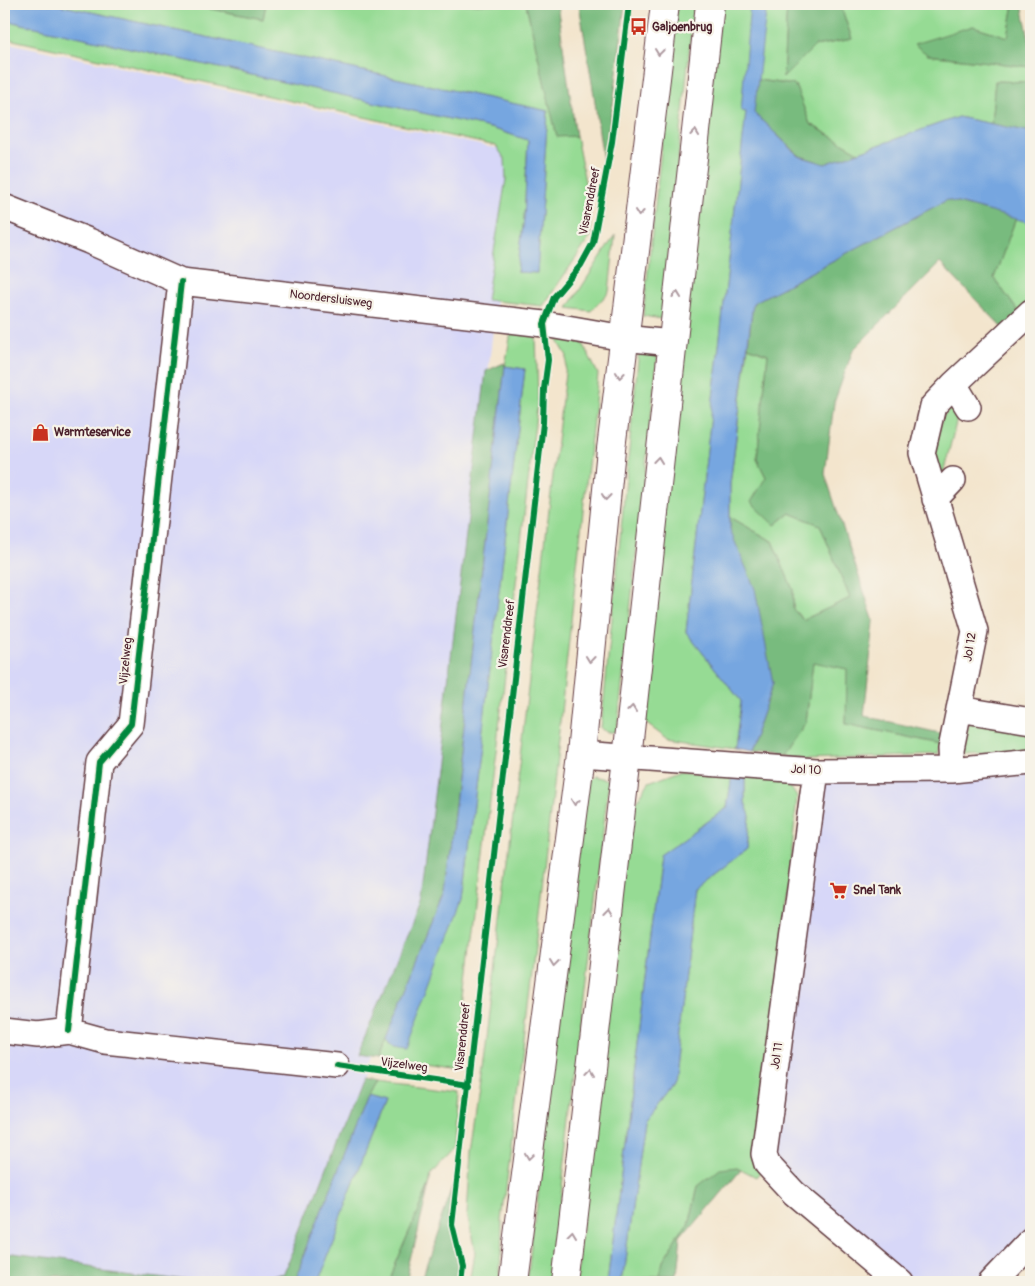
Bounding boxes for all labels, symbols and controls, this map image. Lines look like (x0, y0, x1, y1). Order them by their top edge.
bus stop icon: Galjoenbrug (628, 17, 648, 37)
place label: Galjoenbrug (652, 20, 712, 35)
one-way arrow (654, 48, 665, 56)
one-way arrow (689, 129, 700, 137)
street label: Visarenddreef (576, 165, 604, 236)
one-way arrow (634, 210, 645, 218)
street label: Noordersluisweg (289, 286, 373, 312)
one-way arrow (671, 290, 682, 298)
one-way arrow (615, 371, 626, 379)
shop icon: Warmteservice (30, 422, 50, 442)
place label: Warmteservice (54, 425, 132, 440)
one-way arrow (652, 456, 663, 464)
one-way arrow (601, 494, 612, 502)
street label: Visarenddreef (495, 599, 519, 669)
street label: Jol 12 (960, 631, 980, 663)
street label: Vijzelweg (116, 637, 136, 685)
one-way arrow (585, 655, 596, 663)
one-way arrow (626, 705, 637, 713)
street label: Jol 10 (790, 762, 822, 778)
one-way arrow (570, 798, 581, 806)
supermarket icon: Snel Tank (829, 880, 849, 900)
place label: Snel Tank (853, 883, 902, 898)
one-way arrow (603, 907, 614, 915)
one-way arrow (549, 960, 560, 968)
street label: Visarenddreef (452, 1002, 474, 1072)
street label: Jol 11 (768, 1042, 786, 1070)
street label: Vijzelweg (379, 1054, 429, 1076)
one-way arrow (584, 1068, 595, 1076)
one-way arrow (524, 1151, 534, 1160)
one-way arrow (566, 1230, 577, 1238)

